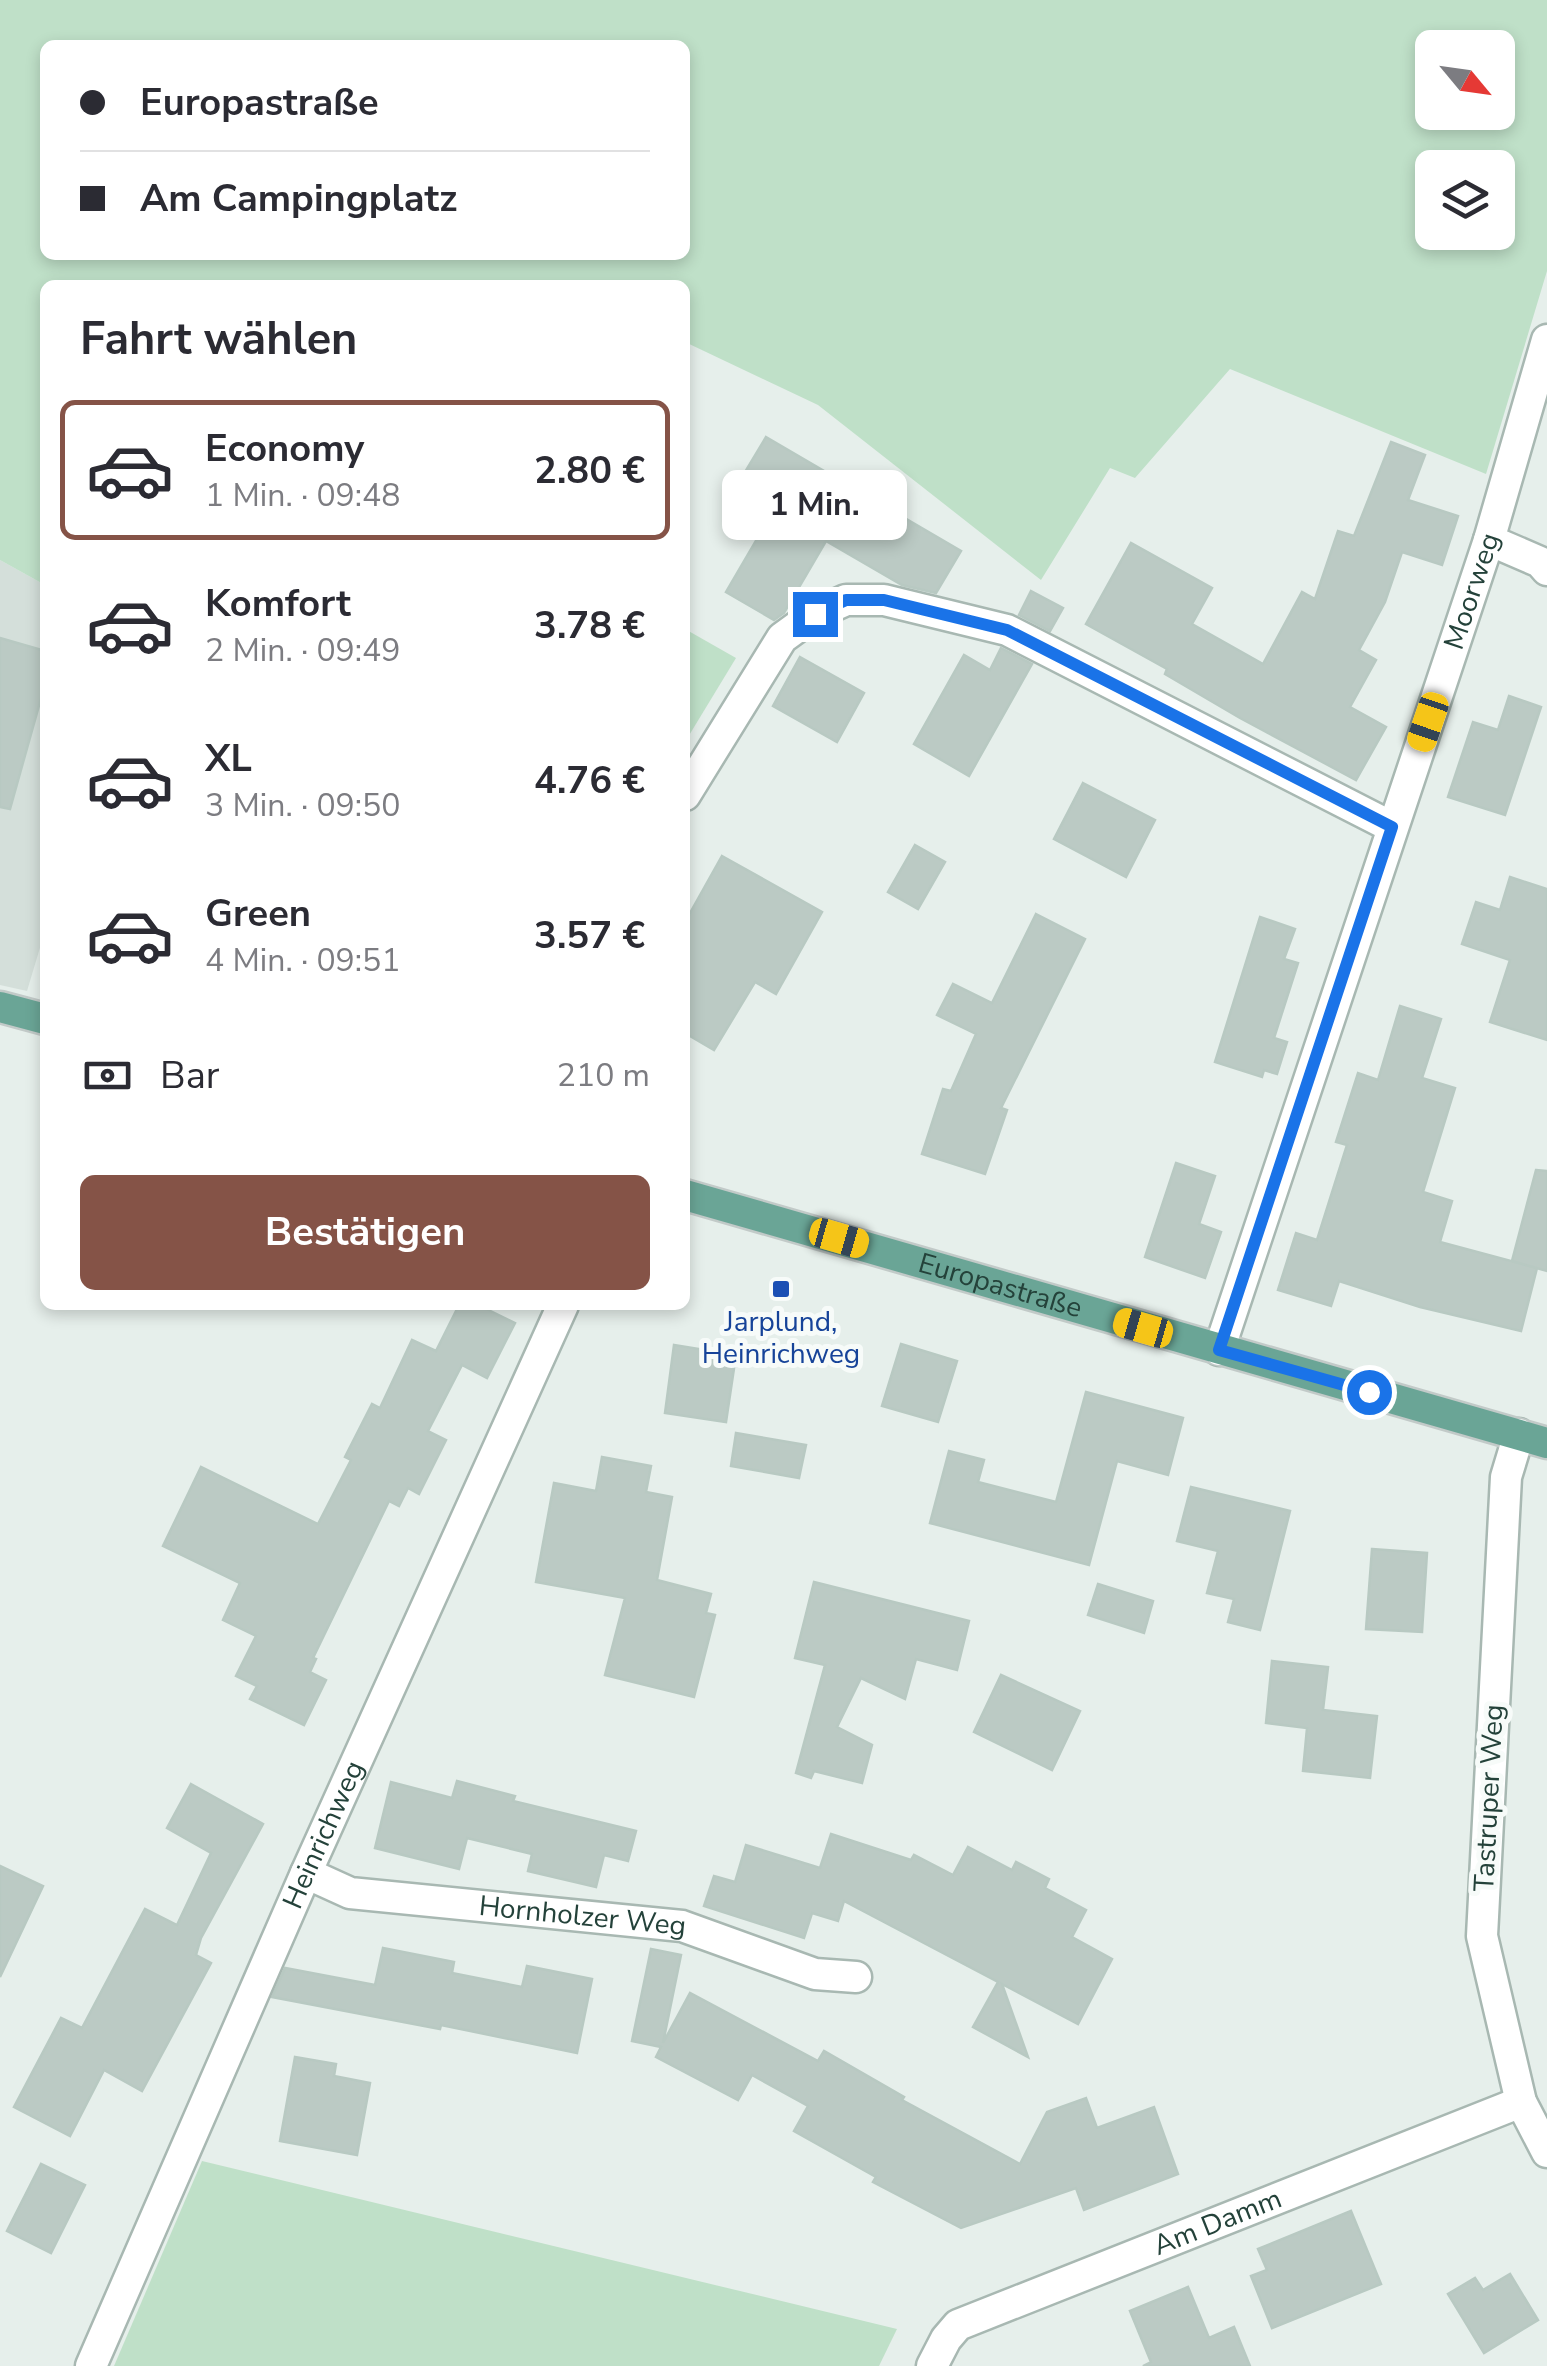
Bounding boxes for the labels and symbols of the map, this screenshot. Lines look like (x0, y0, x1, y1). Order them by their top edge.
north arrow (1415, 30, 1515, 130)
callout: 1 Min. (722, 469, 908, 539)
street label: Moorweg (1435, 528, 1509, 654)
route end (793, 592, 838, 637)
car (1404, 689, 1452, 755)
car (806, 1215, 872, 1261)
street label: Europastraße (914, 1244, 1087, 1327)
marker: Jarplund, Heinrichweg (770, 1278, 792, 1300)
place label: Jarplund, Heinrichweg (702, 1303, 860, 1373)
car (1110, 1305, 1176, 1351)
route start (1347, 1370, 1392, 1415)
street label: Tastruper Weg (1465, 1703, 1513, 1893)
street label: Heinrichweg (274, 1755, 373, 1915)
street label: Hornholzer Weg (477, 1887, 688, 1945)
street label: Am Damm (1148, 2180, 1287, 2265)

